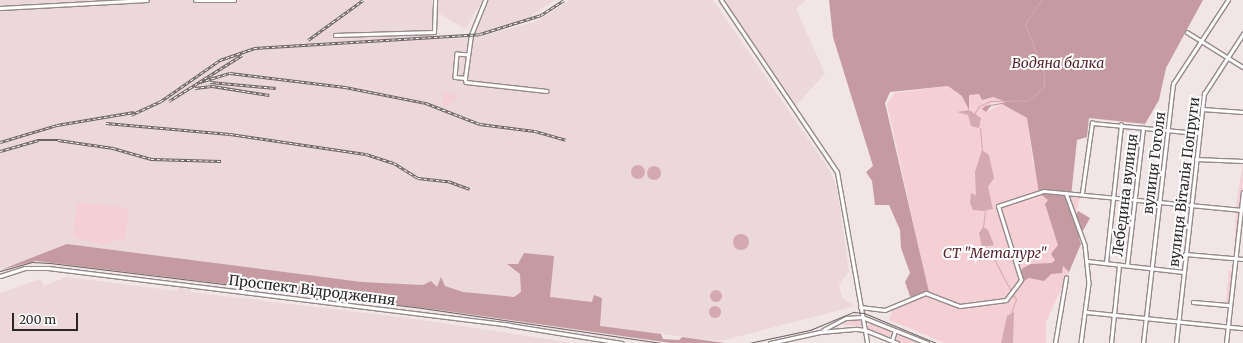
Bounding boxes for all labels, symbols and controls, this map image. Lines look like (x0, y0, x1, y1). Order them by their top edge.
park label: Водяна балка (1012, 55, 1104, 71)
street label: вулиця Віталія Попруги (1165, 96, 1203, 268)
street label: вулиця Гоголя (1139, 111, 1169, 215)
street label: Лебедина вулиця (1109, 133, 1141, 257)
park label: СТ "Металург" (943, 245, 1047, 261)
street label: Проспект Відродження (228, 271, 396, 309)
scale bar (14, 305, 80, 331)
text: 200 m (19, 312, 56, 327)

